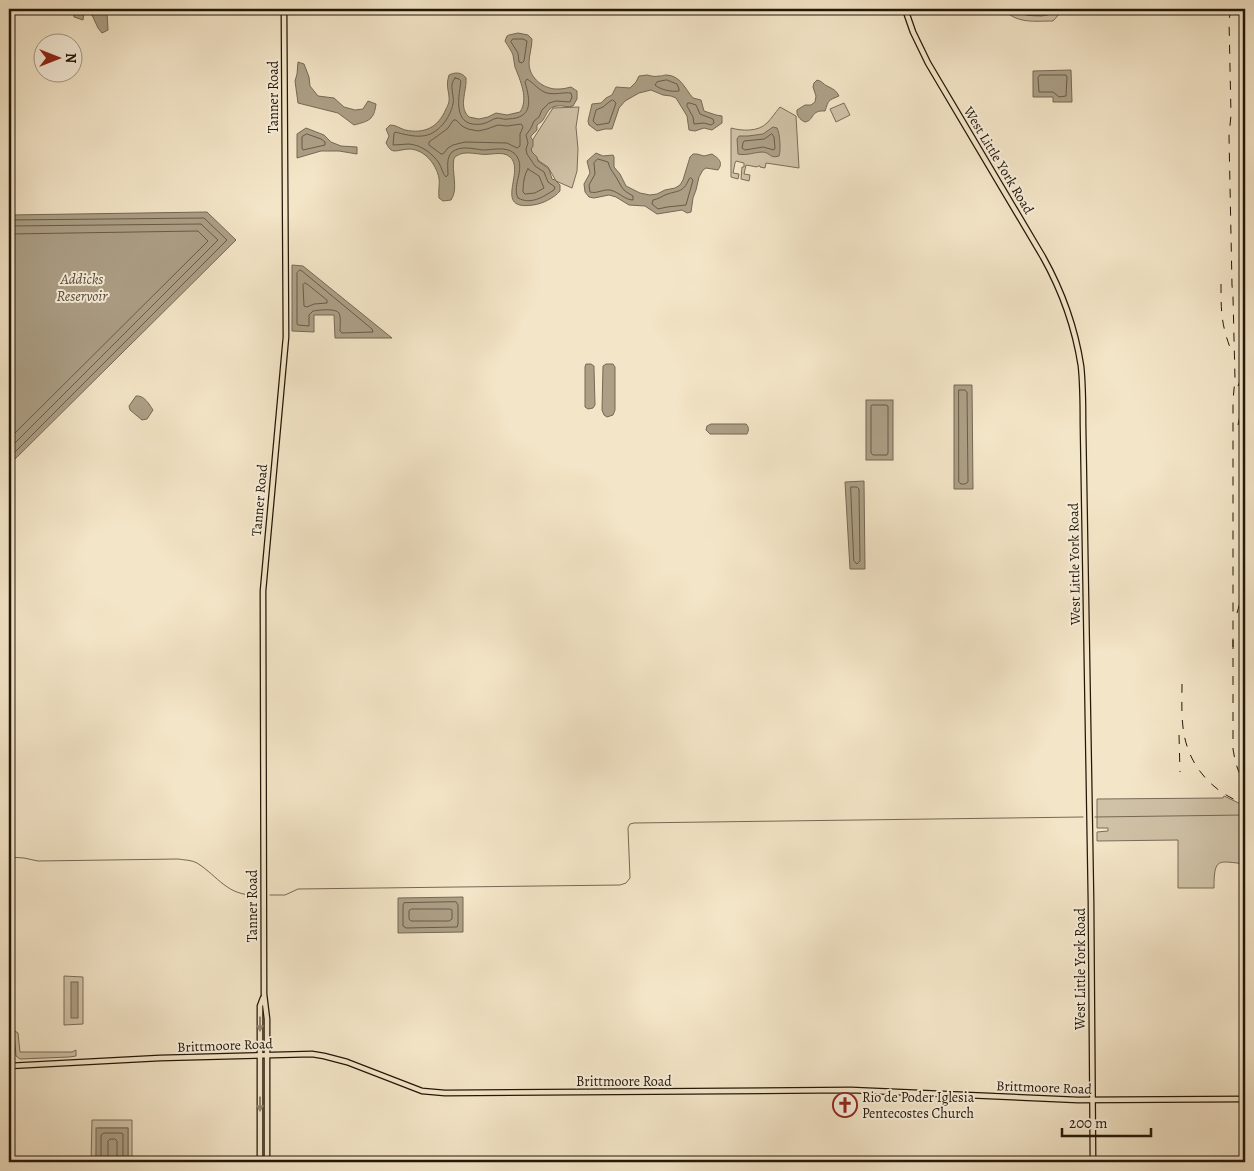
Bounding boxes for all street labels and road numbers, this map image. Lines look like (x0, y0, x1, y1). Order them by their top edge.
street label: Tanner Road (264, 60, 283, 133)
street label: West Little York Road (958, 102, 1038, 218)
street label: Tanner Road (247, 463, 272, 537)
street label: West Little York Road (1064, 502, 1085, 626)
street label: Tanner Road (243, 869, 262, 942)
street label: West Little York Road (1071, 907, 1090, 1031)
street label: Brittmoore Road (177, 1034, 274, 1057)
street label: Brittmoore Road (576, 1072, 672, 1091)
street label: Brittmoore Road (996, 1076, 1093, 1099)

